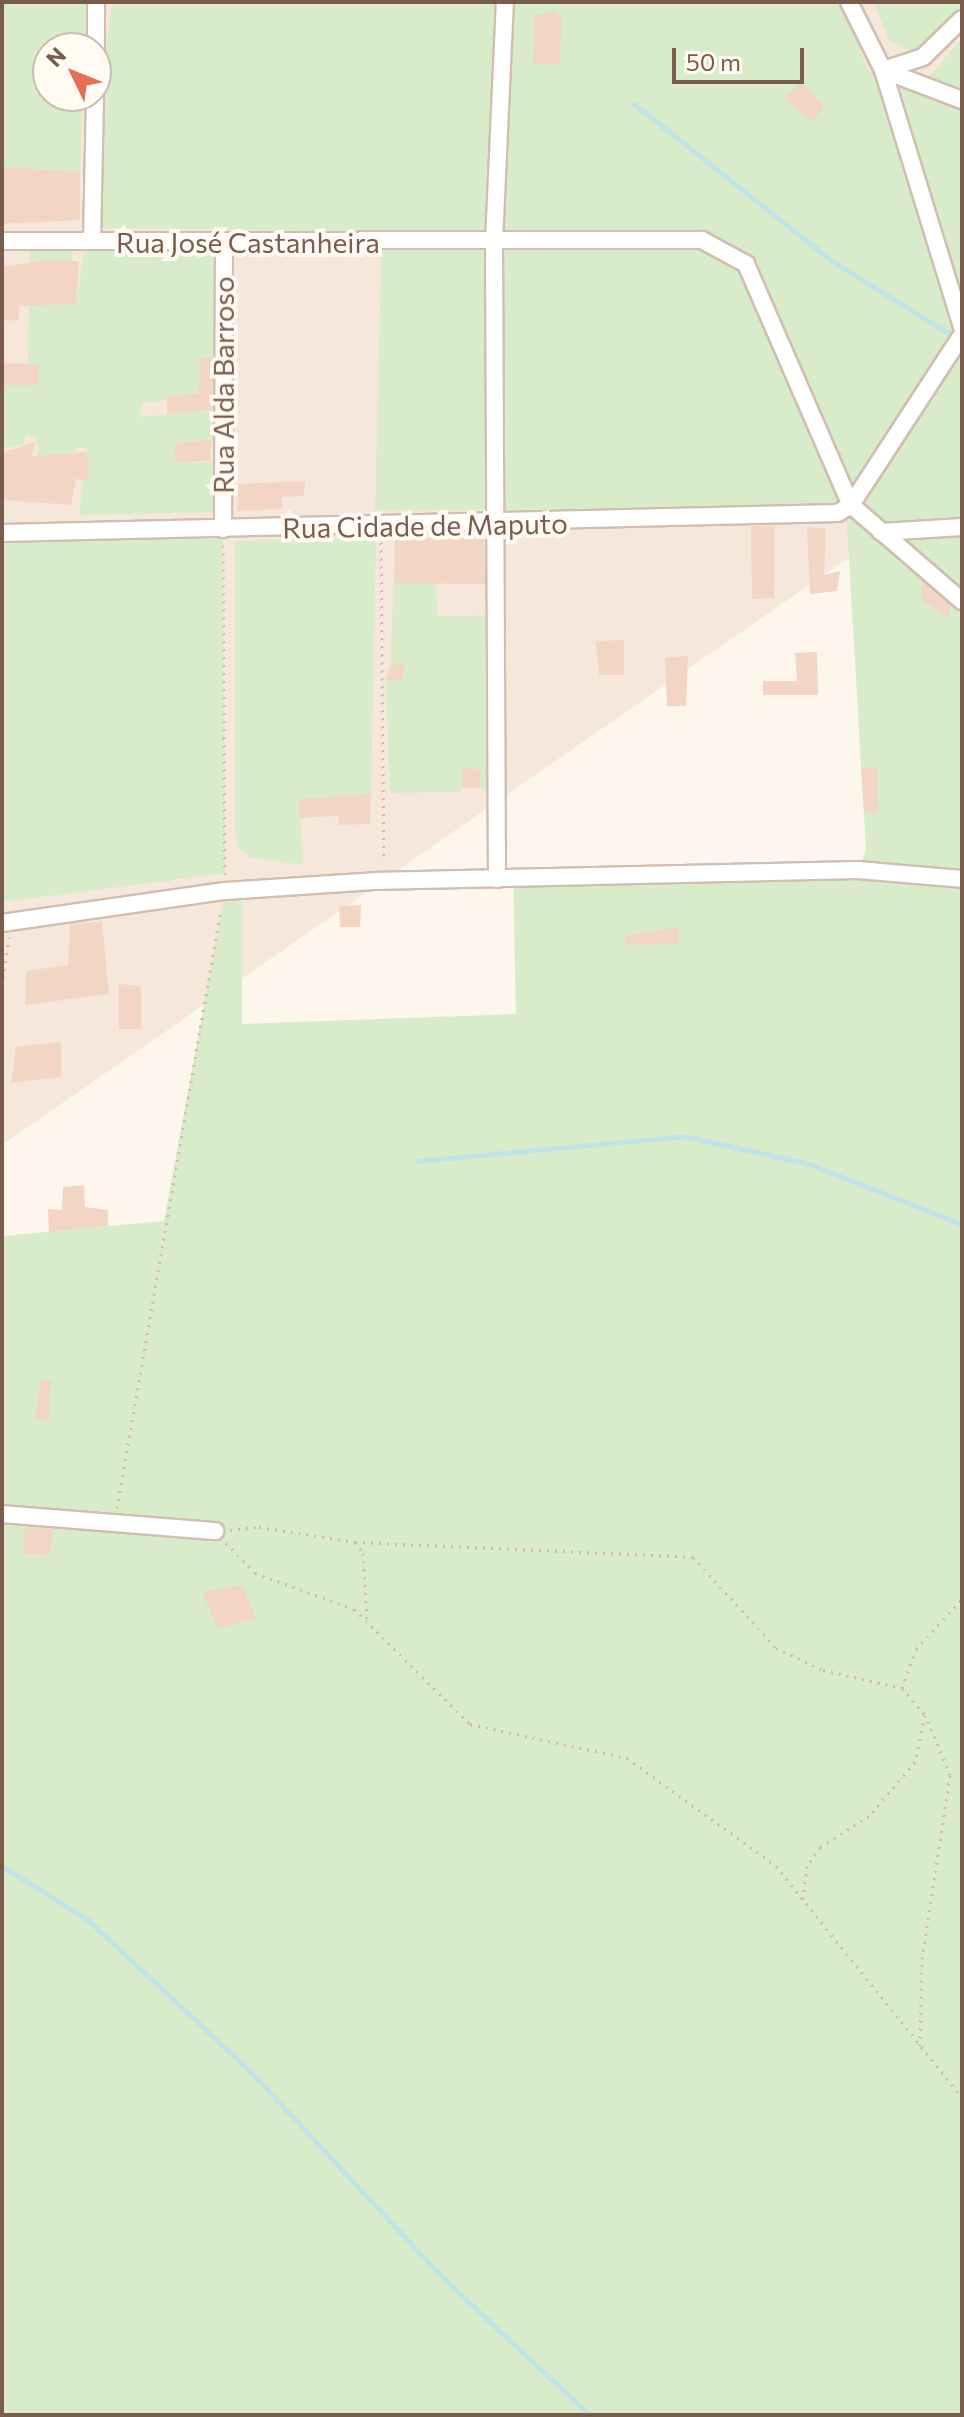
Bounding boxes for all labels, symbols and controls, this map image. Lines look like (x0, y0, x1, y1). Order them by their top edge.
north arrow (32, 32, 112, 112)
scale bar (676, 32, 808, 82)
text: N (40, 41, 71, 72)
text: 50 m (686, 47, 741, 76)
street label: Rua José Castanheira (116, 225, 380, 259)
street label: Rua Alda Barroso (206, 276, 240, 494)
street label: Rua Cidade de Maputo (282, 506, 568, 544)

